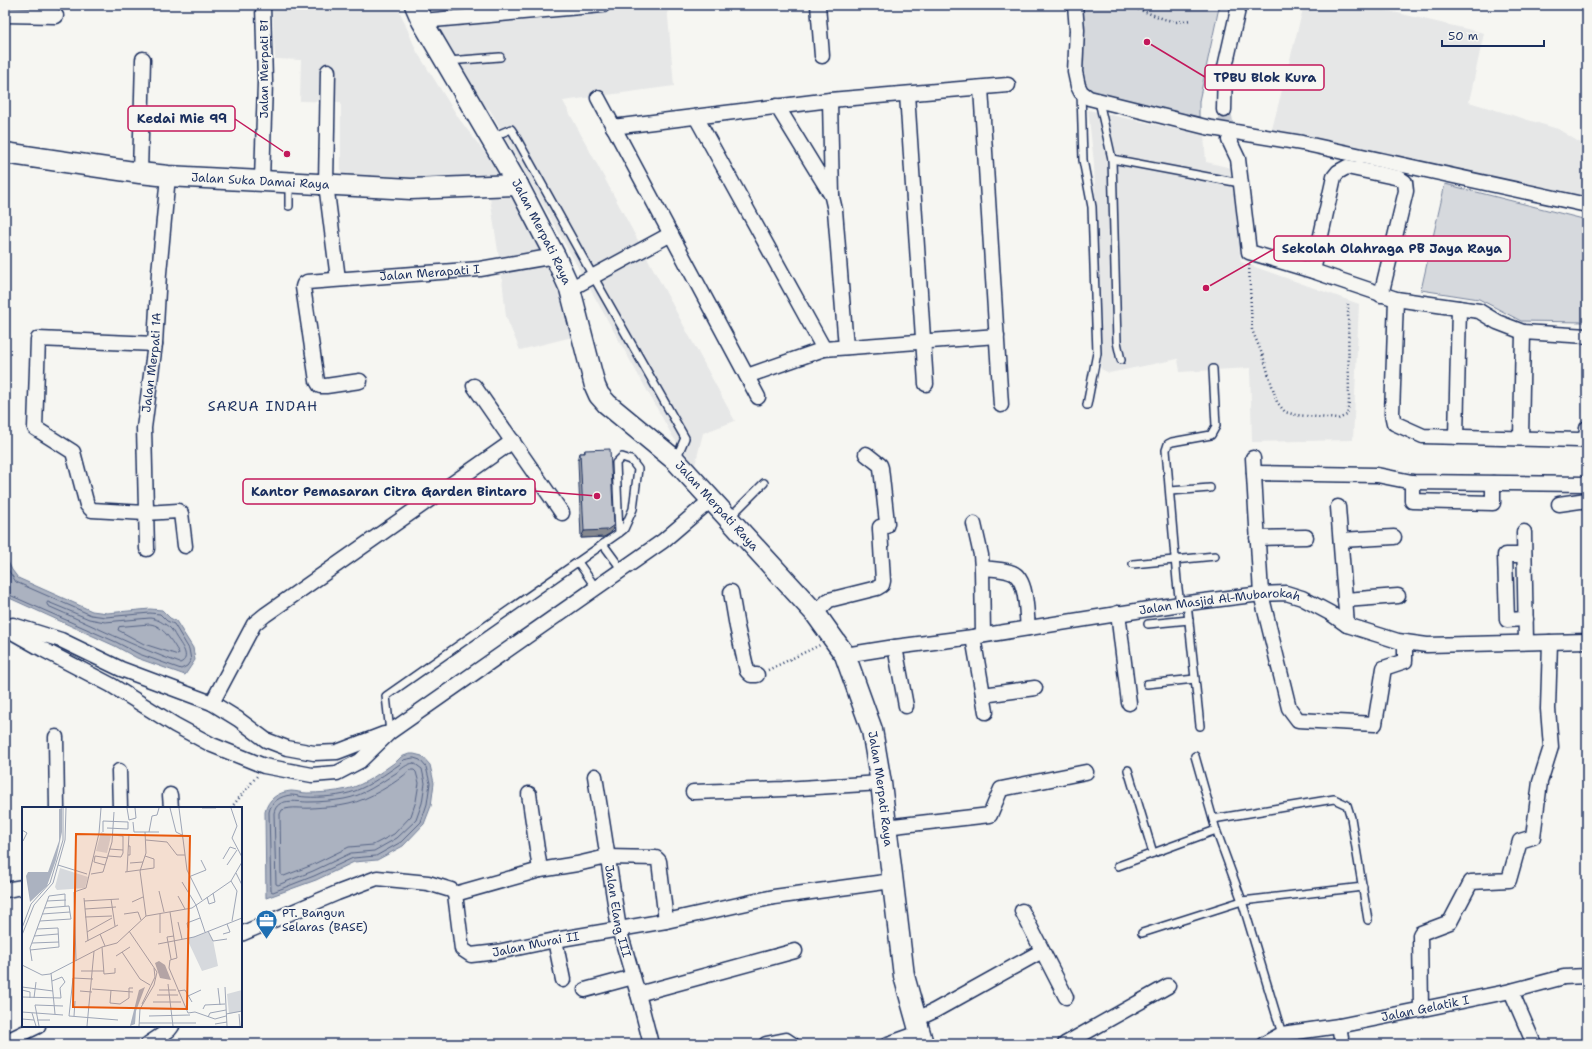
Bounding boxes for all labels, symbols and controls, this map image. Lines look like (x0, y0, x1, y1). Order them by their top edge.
street label: Jalan Merpati B1 (256, 20, 272, 118)
scale bar (1442, 22, 1544, 48)
text: 50 m (1448, 28, 1478, 44)
callout: TPBU Blok Kura (1205, 65, 1324, 90)
text: TPBU Blok Kura (1214, 69, 1317, 86)
callout: Kedai Mie 99 (128, 106, 235, 131)
text: Kedai Mie 99 (137, 110, 227, 127)
street label: Jalan Suka Damai Raya (191, 169, 330, 193)
street label: Jalan Merpati Raya (508, 176, 575, 288)
callout: Sekolah Olahraga PB Jaya Raya (1274, 236, 1510, 261)
text: Sekolah Olahraga PB Jaya Raya (1282, 240, 1502, 257)
street label: Jalan Merapati I (379, 261, 481, 285)
street label: Jalan Merpati 1A (138, 312, 165, 413)
district label: SARUA INDAH (208, 397, 318, 415)
street label: Jalan Merpati Raya (672, 457, 763, 555)
callout: Kantor Pemasaran Citra Garden Bintaro (243, 479, 535, 504)
text: Kantor Pemasaran Citra Garden Bintaro (251, 483, 527, 500)
street label: Jalan Masjid Al-Mubarokah (1138, 585, 1303, 618)
street label: Jalan Merpati Raya (864, 730, 897, 848)
inset map (22, 807, 242, 1027)
street label: Jalan Elang III (601, 864, 635, 960)
place label: PT. Bangun Selaras (BASE) (282, 905, 368, 935)
office icon: PT. Bangun Selaras (BASE) (253, 907, 279, 940)
street label: Jalan Murai II (491, 928, 581, 960)
street label: Jalan Gelatik I (1380, 992, 1471, 1025)

